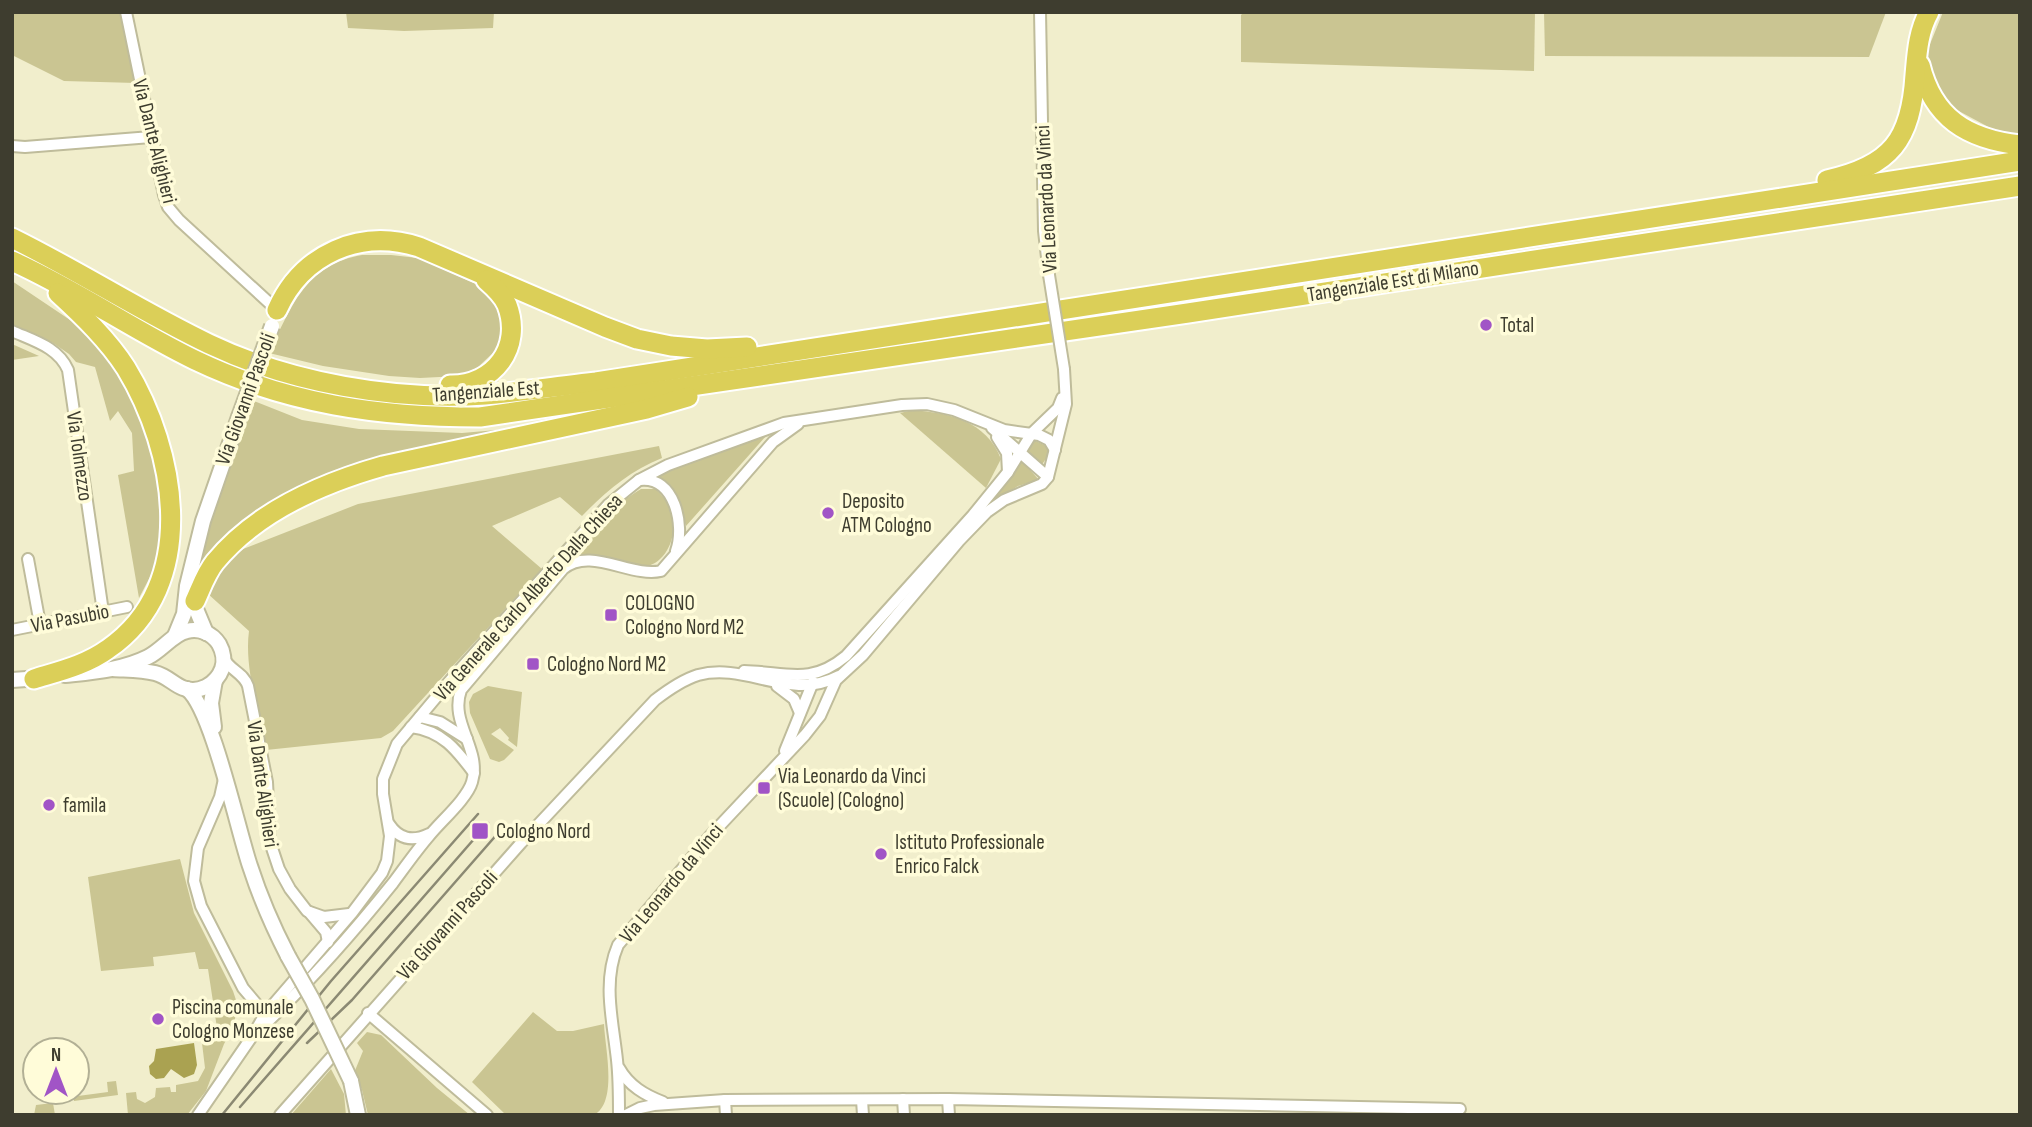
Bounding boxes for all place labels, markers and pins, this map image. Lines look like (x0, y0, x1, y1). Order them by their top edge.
place label: Total (1500, 313, 1534, 338)
marker: Total (1478, 317, 1494, 333)
place label: Deposito ATM Cologno (841, 489, 932, 538)
marker: Deposito ATM Cologno (820, 505, 836, 521)
place label: COLOGNO Cologno Nord M2 (625, 591, 744, 640)
marker: COLOGNO Cologno Nord M2 (603, 607, 619, 623)
place label: Cologno Nord M2 (547, 652, 666, 677)
marker: Cologno Nord M2 (525, 656, 541, 672)
place label: Via Leonardo da Vinci (Scuole) (Cologno) (778, 764, 926, 813)
marker: Via Leonardo da Vinci (Scuole) (Cologno) (756, 780, 772, 796)
place label: famila (63, 793, 106, 818)
marker: famila (41, 797, 57, 813)
place label: Cologno Nord (496, 819, 591, 844)
marker: Cologno Nord (470, 821, 490, 841)
place label: Istituto Professionale Enrico Falck (895, 830, 1045, 879)
marker: Istituto Professionale Enrico Falck (873, 846, 889, 862)
place label: Piscina comunale Cologno Monzese (172, 995, 295, 1044)
marker: Piscina comunale Cologno Monzese (150, 1011, 166, 1027)

